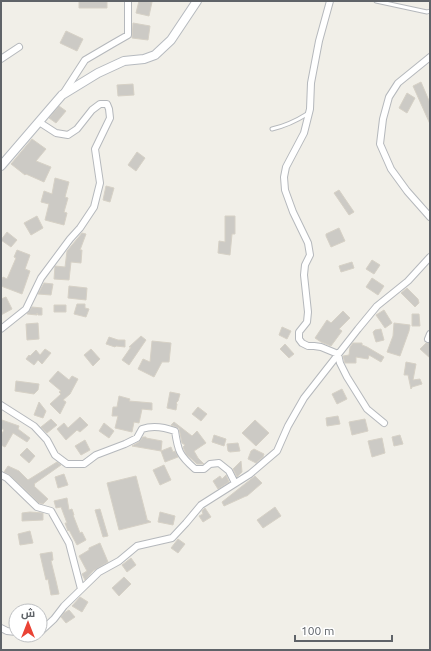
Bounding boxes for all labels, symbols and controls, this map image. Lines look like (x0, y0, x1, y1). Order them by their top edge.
north arrow (8, 603, 48, 643)
text: ش (21, 607, 35, 620)
scale bar (295, 617, 392, 643)
text: 100 m (301, 624, 334, 637)

